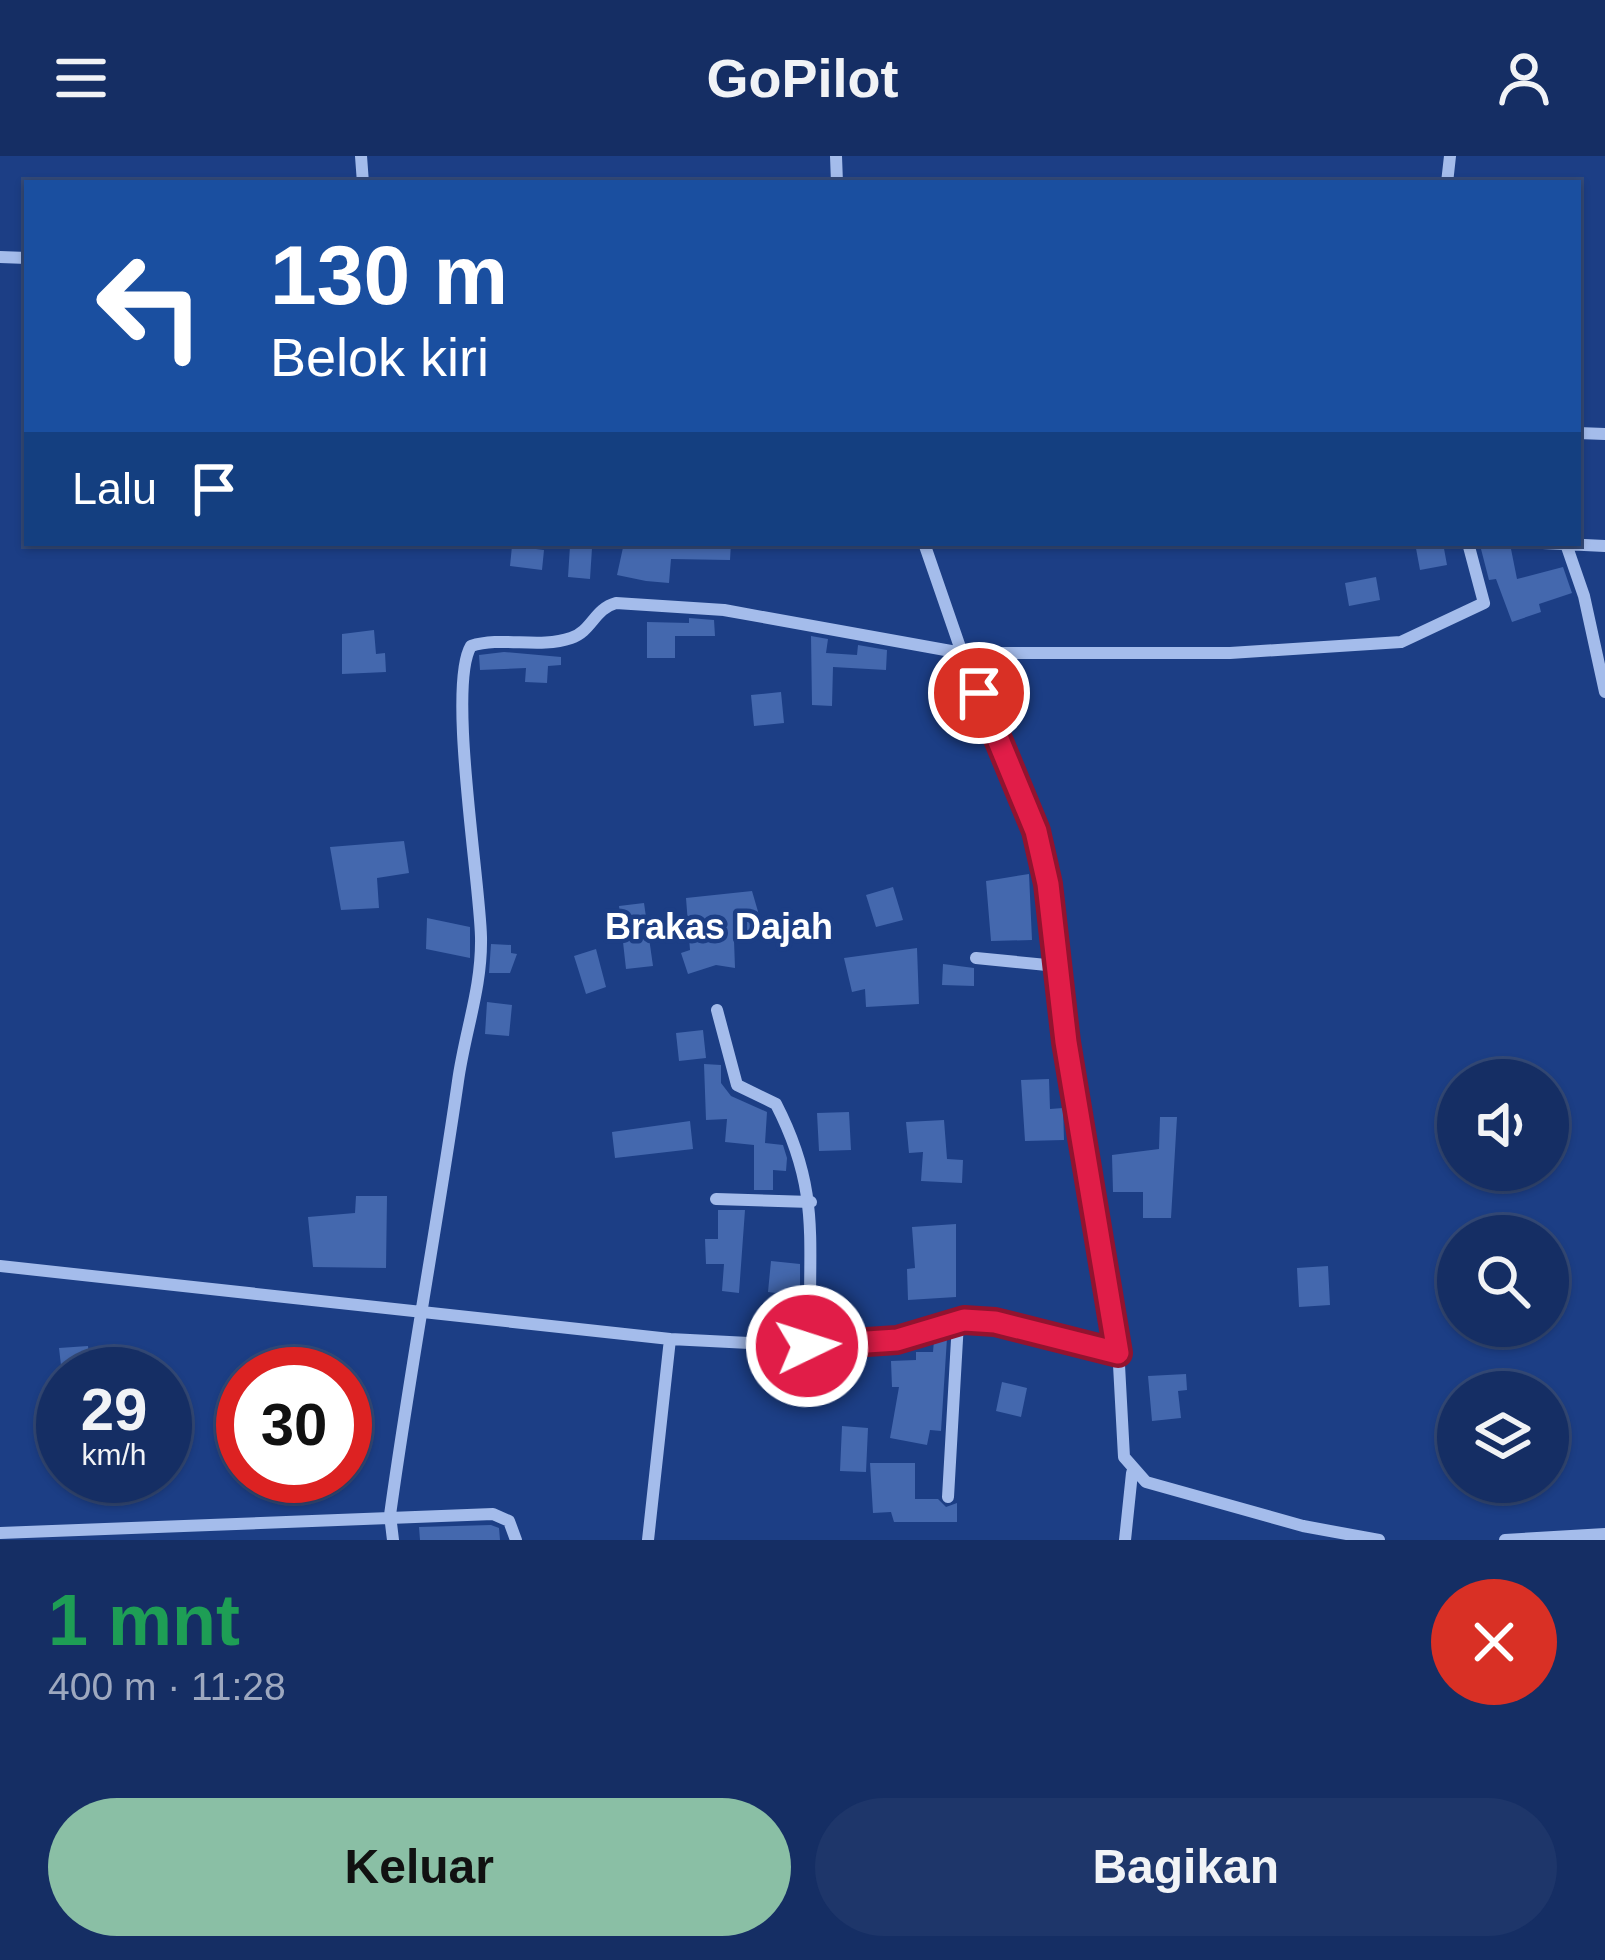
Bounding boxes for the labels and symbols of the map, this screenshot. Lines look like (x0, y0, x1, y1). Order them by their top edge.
pin (928, 642, 1030, 744)
district label: Brakas Dajah (605, 906, 833, 947)
position arrow (744, 1283, 870, 1409)
speed limit sign: 30 (216, 1347, 372, 1503)

